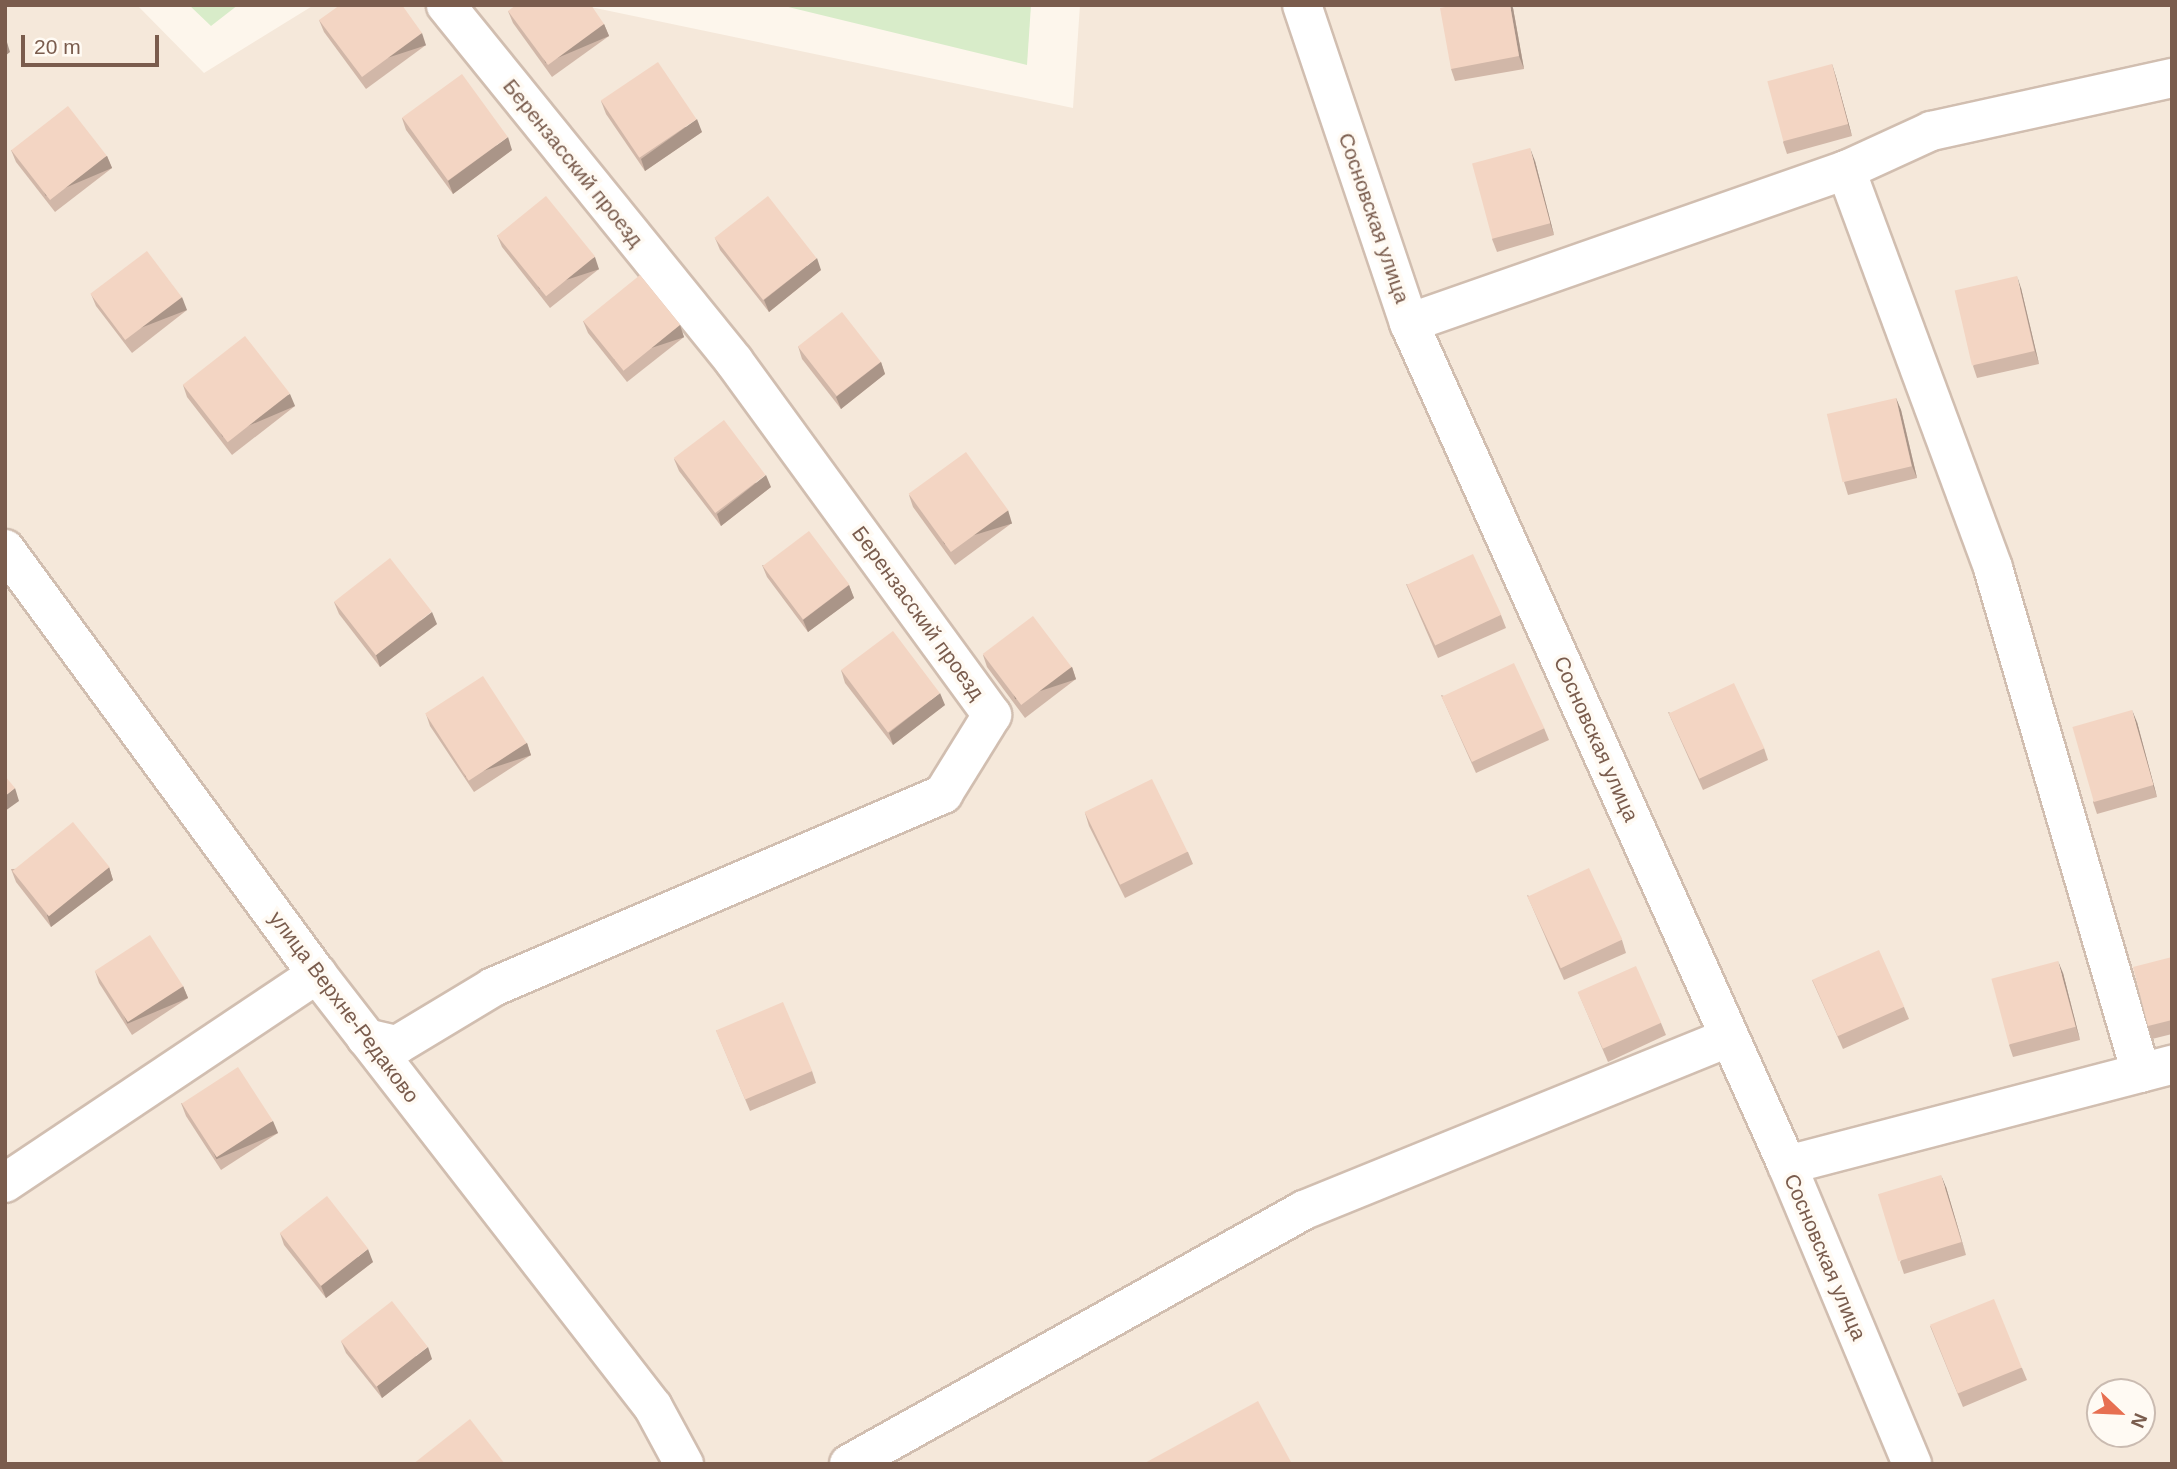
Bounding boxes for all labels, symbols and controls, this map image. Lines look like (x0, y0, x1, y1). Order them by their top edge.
scale bar (24, 21, 163, 65)
text: 20 m (34, 35, 81, 58)
street label: Берензасский проезд (498, 74, 648, 252)
street label: Сосновская улица (1333, 130, 1415, 306)
street label: Берензасский проезд (847, 521, 989, 705)
street label: Сосновская улица (1548, 652, 1644, 826)
street label: улица Верхне-Редаково (264, 906, 424, 1108)
street label: Сосновская улица (1779, 1170, 1871, 1344)
north arrow (2086, 1378, 2156, 1448)
text: N (2127, 1410, 2151, 1431)

